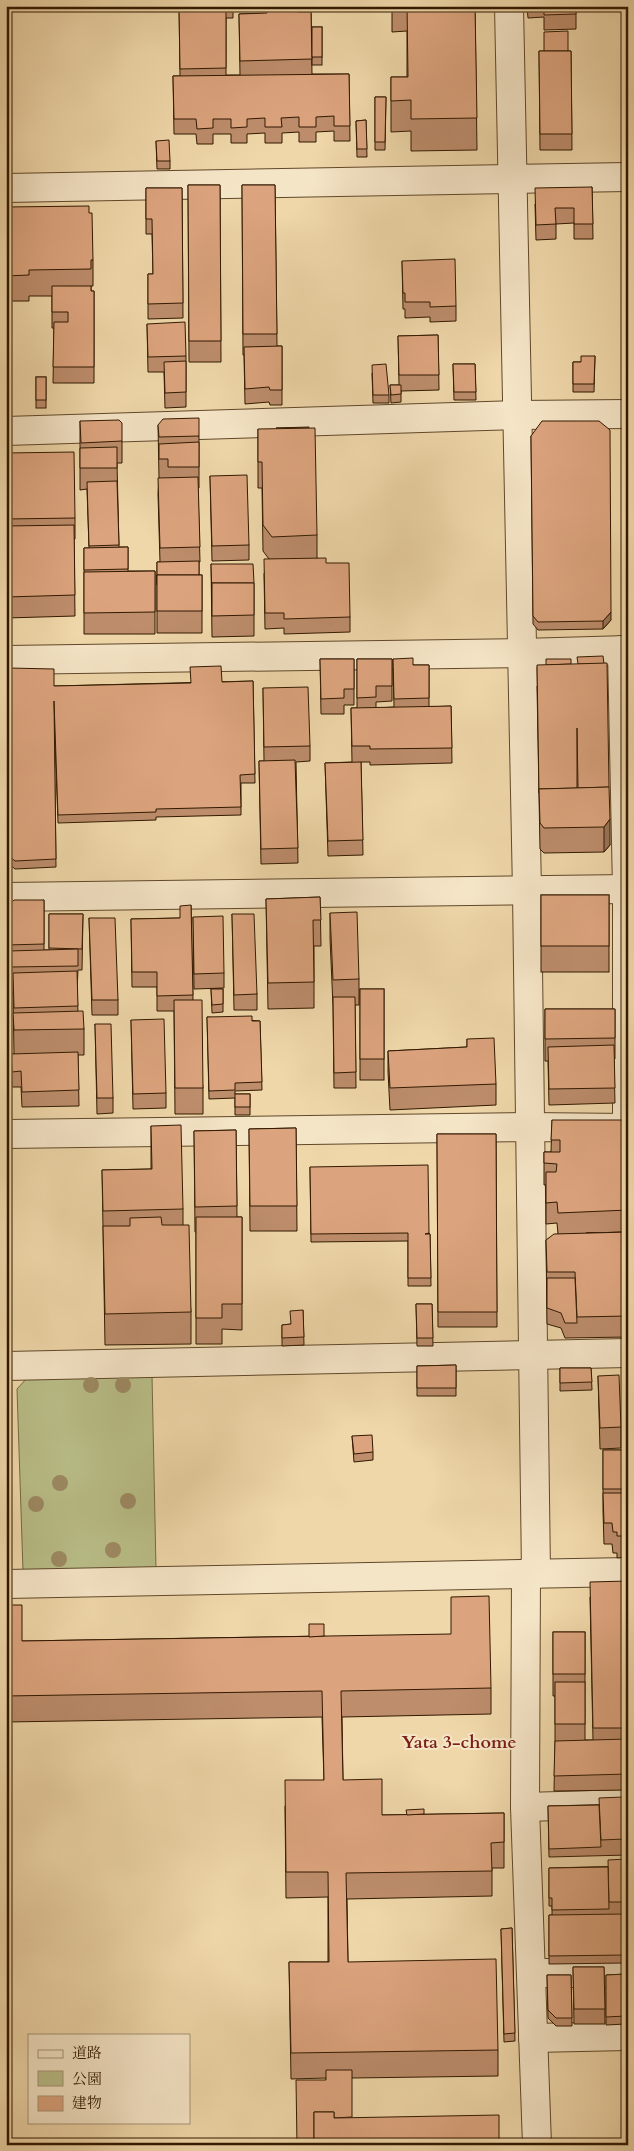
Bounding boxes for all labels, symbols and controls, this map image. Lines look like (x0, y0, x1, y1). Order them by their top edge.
district label: Yata 3-chome (402, 1730, 517, 1755)
legend (28, 2034, 190, 2124)
text: 道路 (72, 2043, 102, 2063)
text: 公園 (72, 2069, 102, 2089)
text: 建物 (72, 2093, 102, 2113)

